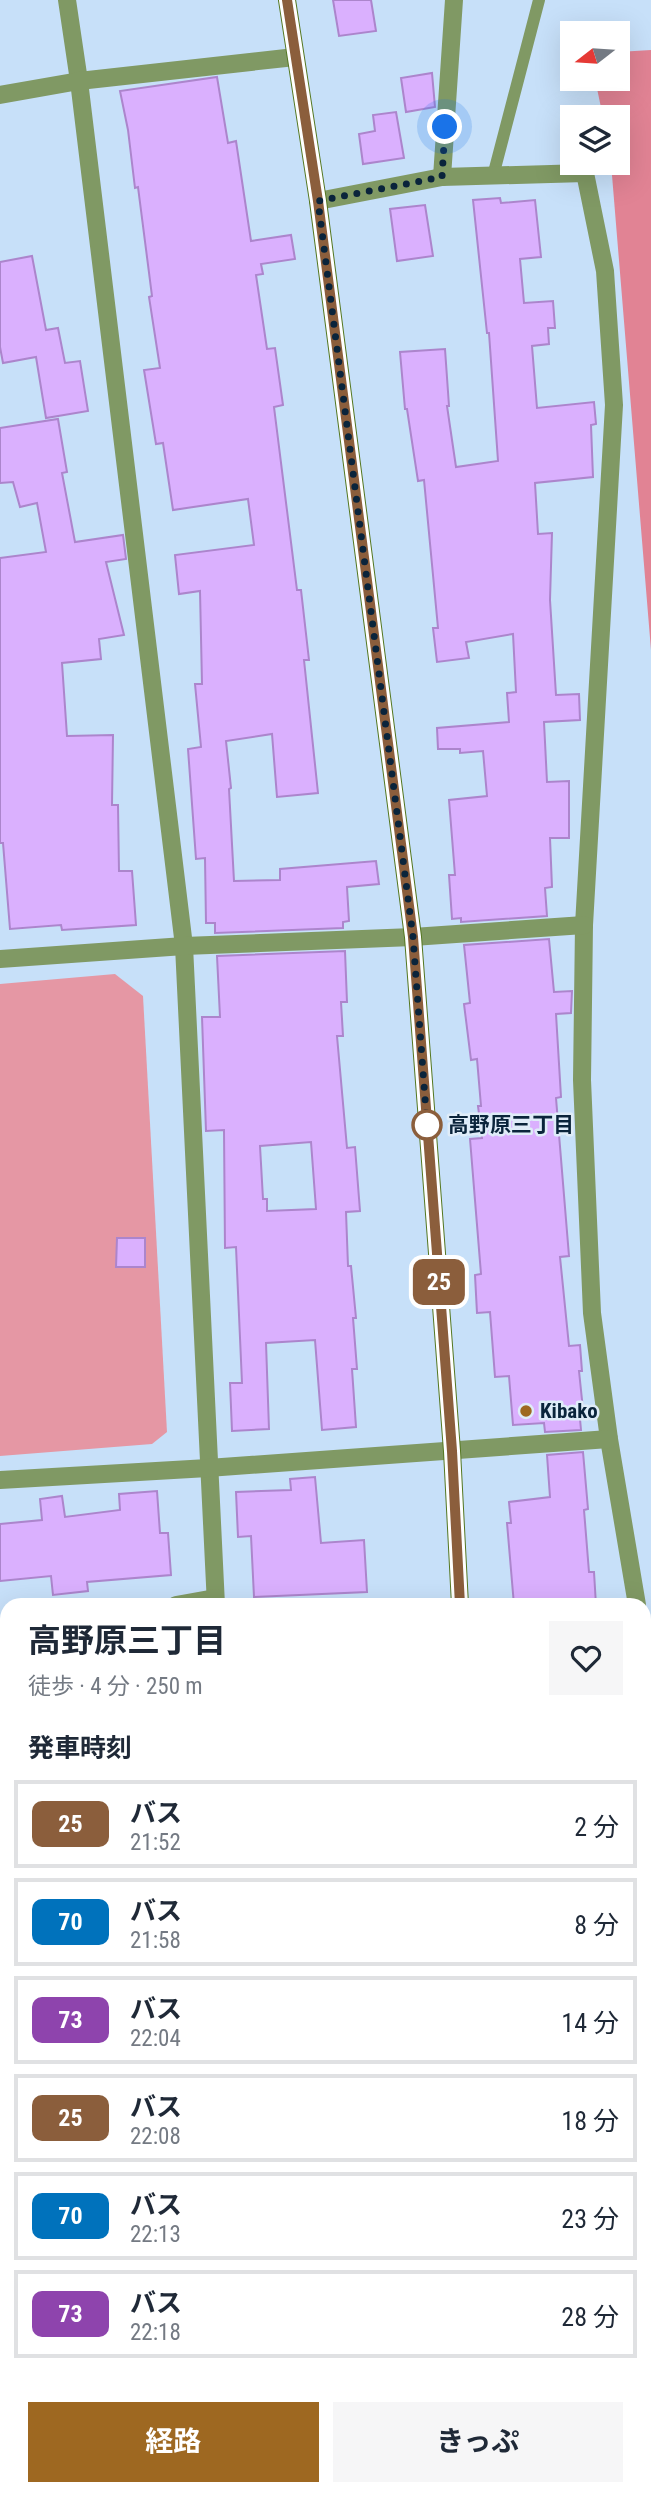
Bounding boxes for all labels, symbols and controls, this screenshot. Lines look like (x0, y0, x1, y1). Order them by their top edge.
north arrow (560, 21, 630, 91)
map controls (560, 21, 630, 175)
button: layers (560, 105, 630, 175)
your location (427, 109, 462, 144)
marker: 高野原三丁目 (412, 1110, 442, 1140)
place label: 高野原三丁目 (448, 1113, 574, 1137)
line badge: 25 (408, 1259, 471, 1305)
text: 25 (427, 1268, 451, 1296)
place label: Kibako (540, 1399, 598, 1423)
marker: Kibako (518, 1403, 534, 1419)
text: 高野原三丁目 (28, 1621, 226, 1660)
button: heart (549, 1621, 623, 1695)
text: 徒歩 · 4 分 · 250 m (28, 1673, 203, 1700)
text: 発車時刻 (28, 1733, 132, 1763)
text: バス (130, 1798, 182, 1828)
text: 25 (58, 1810, 83, 1838)
text: 2 分 (574, 1812, 619, 1842)
text: 21:52 (130, 1829, 181, 1856)
text: バス (130, 1896, 182, 1926)
text: 70 (58, 1908, 83, 1936)
text: 8 分 (574, 1910, 619, 1940)
text: 21:58 (130, 1927, 181, 1954)
text: バス (130, 1994, 182, 2024)
text: 73 (58, 2006, 83, 2034)
text: 14 分 (561, 2008, 619, 2038)
text: 22:04 (130, 2025, 181, 2052)
text: バス (130, 2092, 182, 2122)
text: 25 (58, 2104, 83, 2132)
text: 18 分 (561, 2106, 619, 2136)
text: 22:08 (130, 2123, 181, 2150)
text: バス (130, 2190, 182, 2220)
text: 70 (58, 2202, 83, 2230)
text: 23 分 (561, 2204, 619, 2234)
text: 22:13 (130, 2221, 181, 2248)
text: バス (130, 2288, 182, 2318)
text: 73 (58, 2300, 83, 2328)
text: 28 分 (561, 2302, 619, 2332)
text: 22:18 (130, 2319, 181, 2346)
button: 経路 (28, 2402, 319, 2482)
button: きっぷ (333, 2402, 623, 2482)

